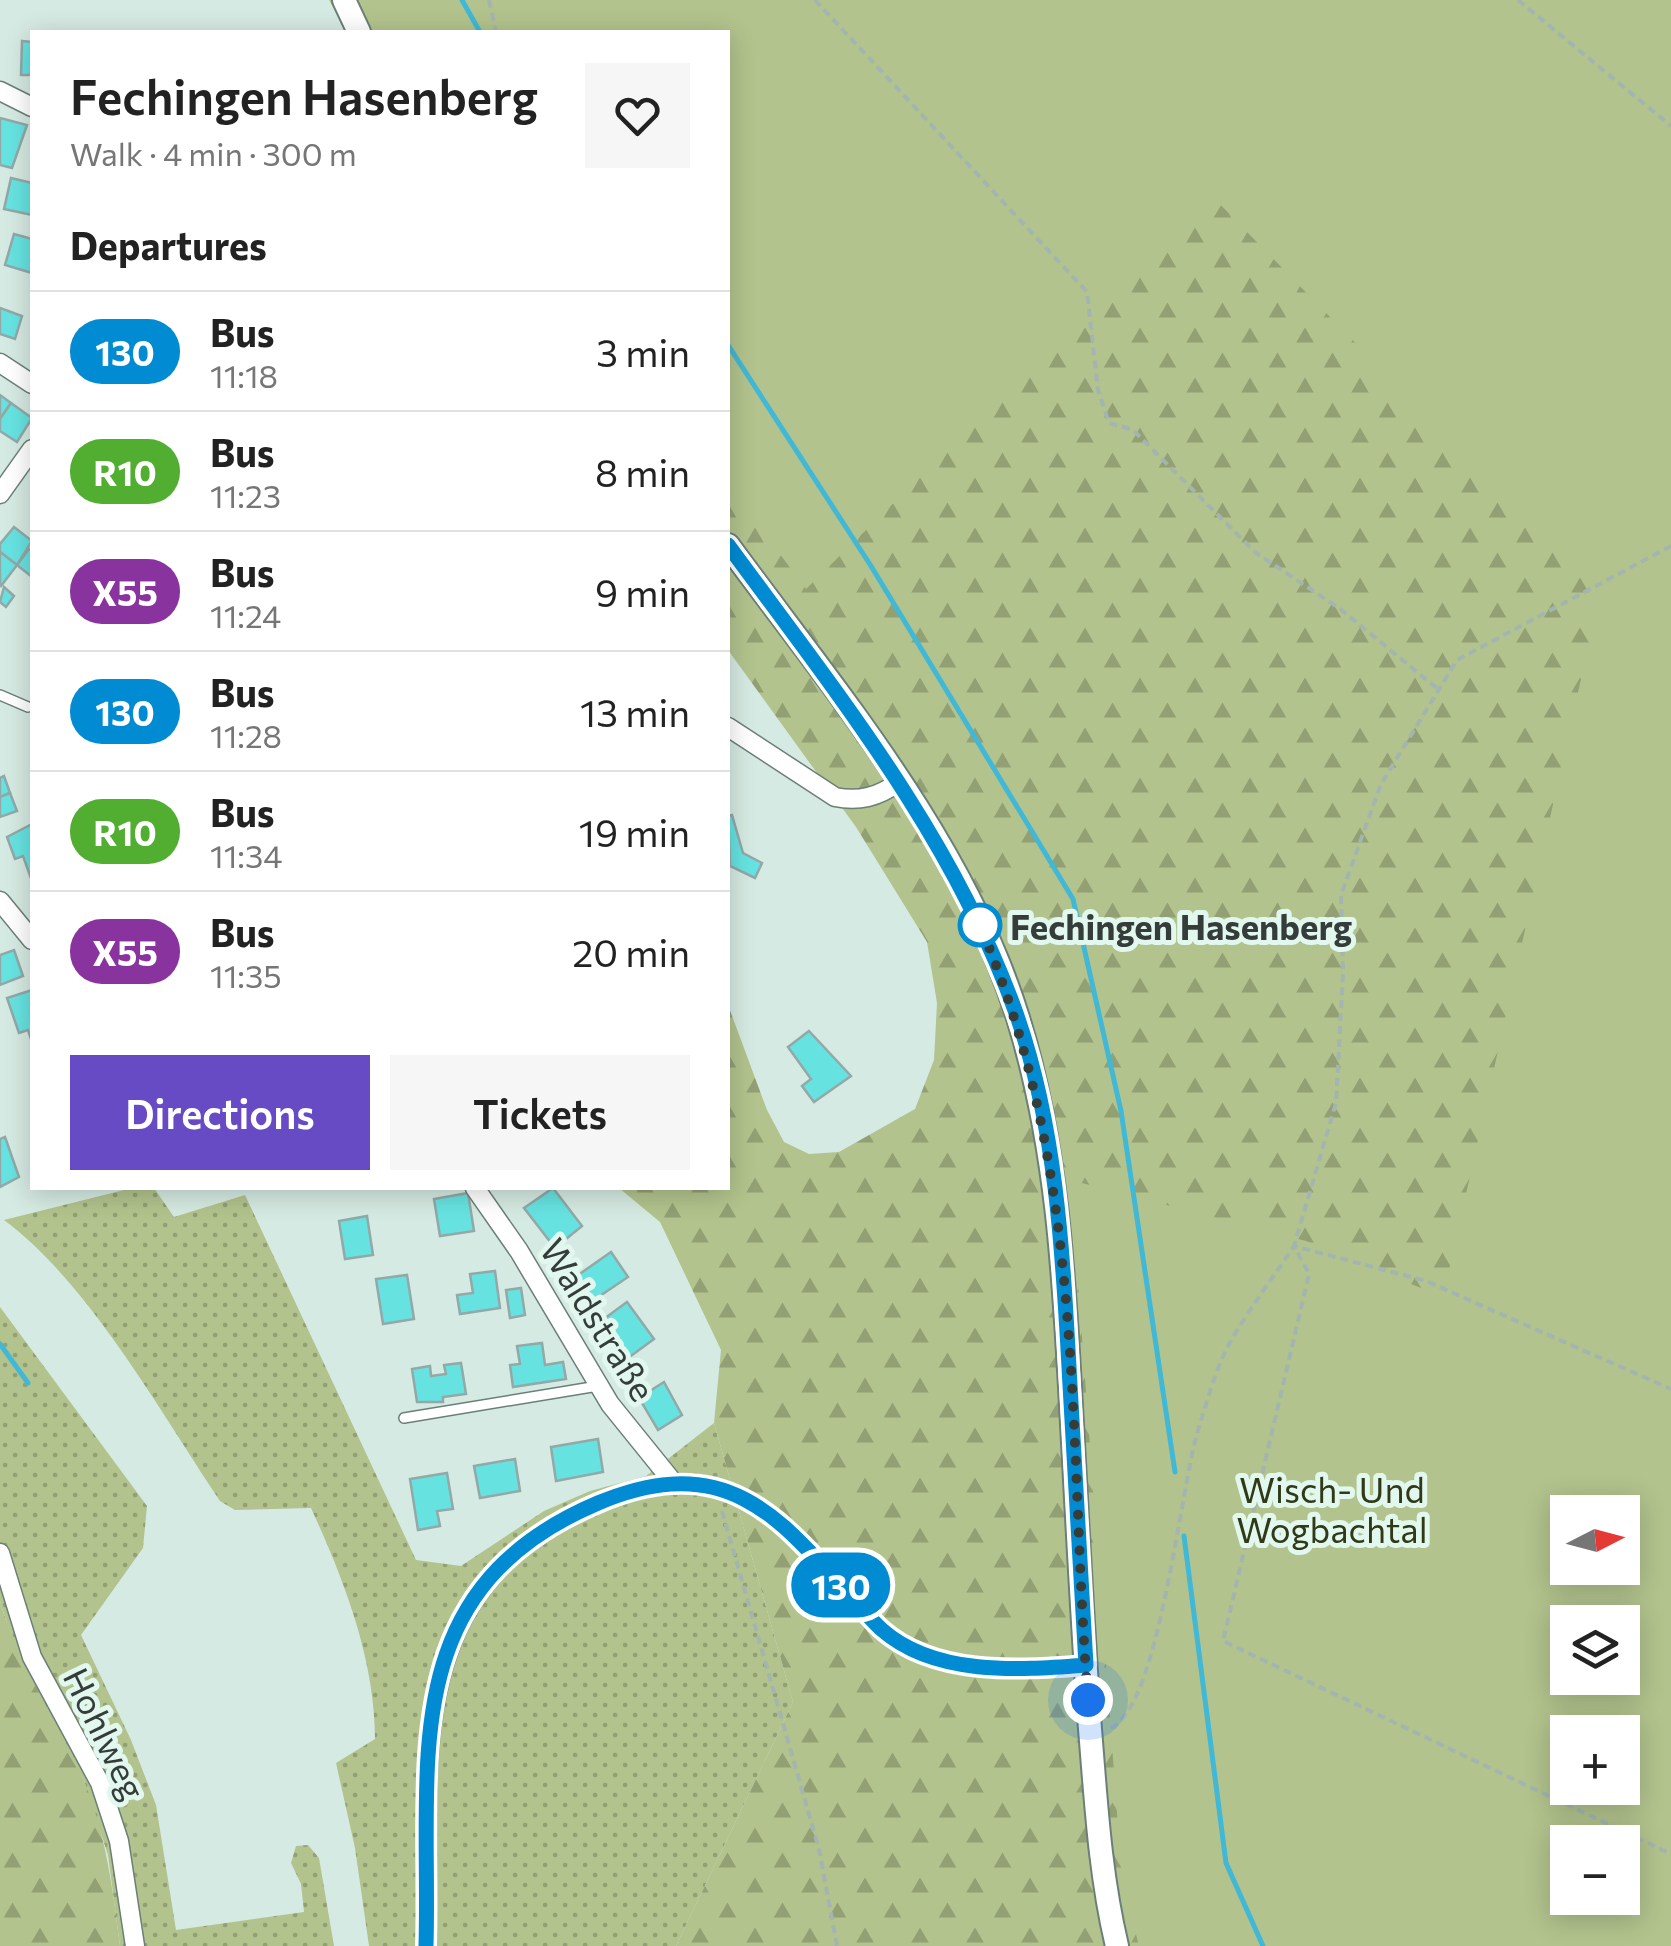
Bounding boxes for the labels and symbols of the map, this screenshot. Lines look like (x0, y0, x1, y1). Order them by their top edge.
marker: Fechingen Hasenberg (959, 904, 1001, 946)
place label: Fechingen Hasenberg (1010, 904, 1352, 947)
street label: Waldstraße (532, 1230, 666, 1408)
park label: Wisch- Und Wogbachtal (1236, 1467, 1428, 1550)
north arrow (1550, 1495, 1640, 1585)
line badge: 130 (784, 1552, 898, 1618)
street label: Hohlweg (56, 1660, 156, 1806)
your location (1063, 1675, 1113, 1725)

